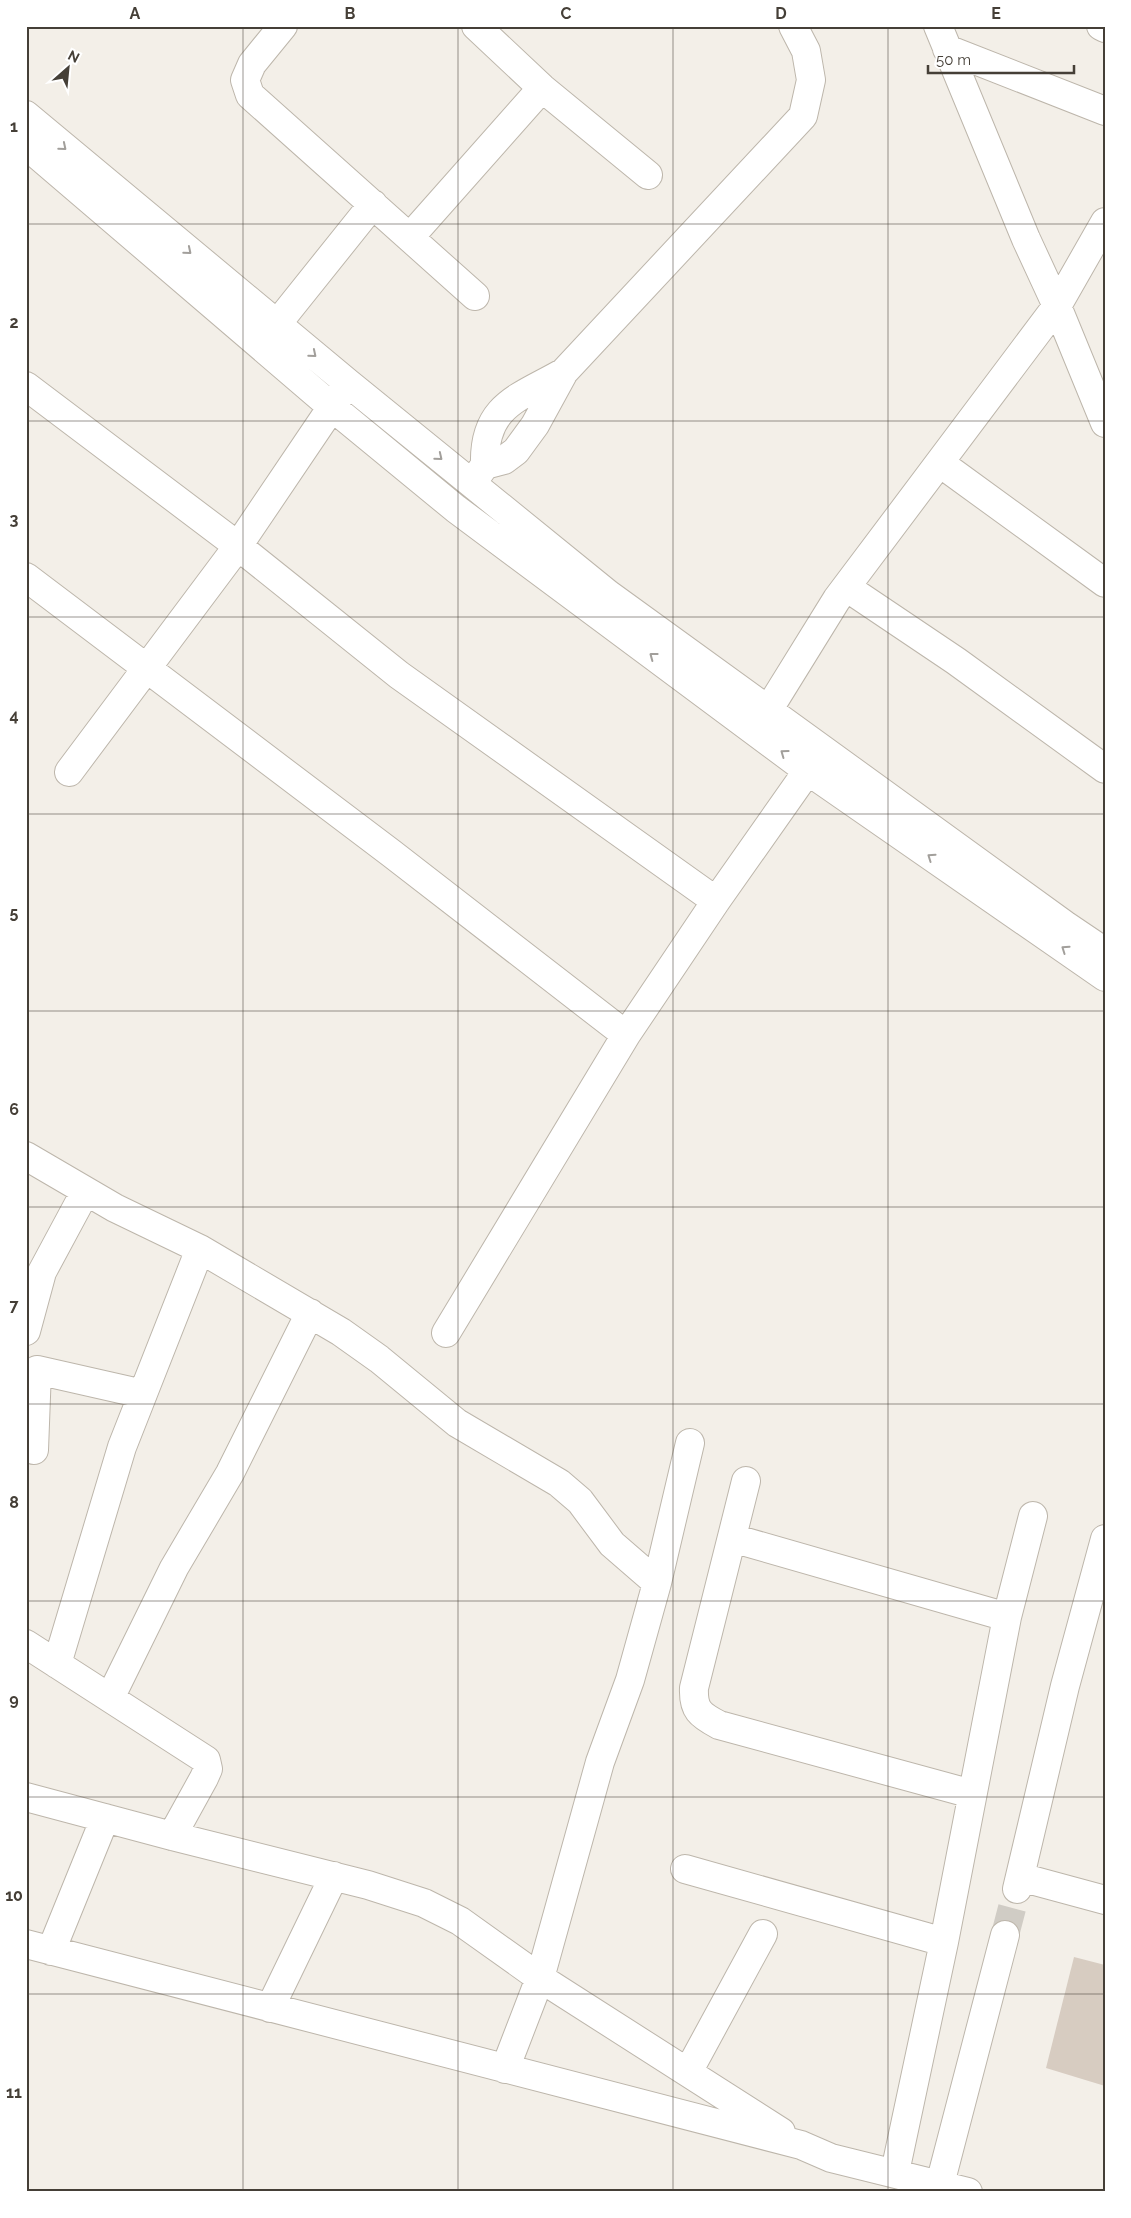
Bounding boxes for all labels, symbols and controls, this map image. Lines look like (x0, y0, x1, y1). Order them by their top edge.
text: A (130, 4, 141, 23)
text: B (345, 4, 356, 23)
text: C (561, 4, 572, 23)
text: D (775, 4, 787, 23)
text: E (991, 4, 1001, 23)
north arrow (42, 42, 92, 92)
scale bar (928, 42, 1075, 74)
text: N (66, 47, 82, 66)
text: 50 m (936, 51, 971, 69)
text: 1 (10, 117, 18, 136)
one-way arrow (57, 141, 66, 149)
one-way arrow (183, 245, 192, 254)
text: 2 (9, 313, 19, 332)
one-way arrow (308, 349, 317, 358)
one-way arrow (433, 452, 442, 460)
text: 3 (10, 510, 19, 529)
one-way arrow (650, 654, 659, 662)
text: 4 (9, 706, 19, 725)
one-way arrow (781, 751, 790, 759)
one-way arrow (927, 854, 937, 863)
text: 5 (10, 903, 19, 922)
one-way arrow (1061, 946, 1070, 955)
text: 6 (9, 1100, 19, 1119)
text: 7 (10, 1296, 19, 1315)
text: 8 (9, 1493, 19, 1512)
text: 9 (9, 1690, 19, 1709)
text: 10 (5, 1886, 23, 1905)
text: 11 (6, 2083, 22, 2102)

